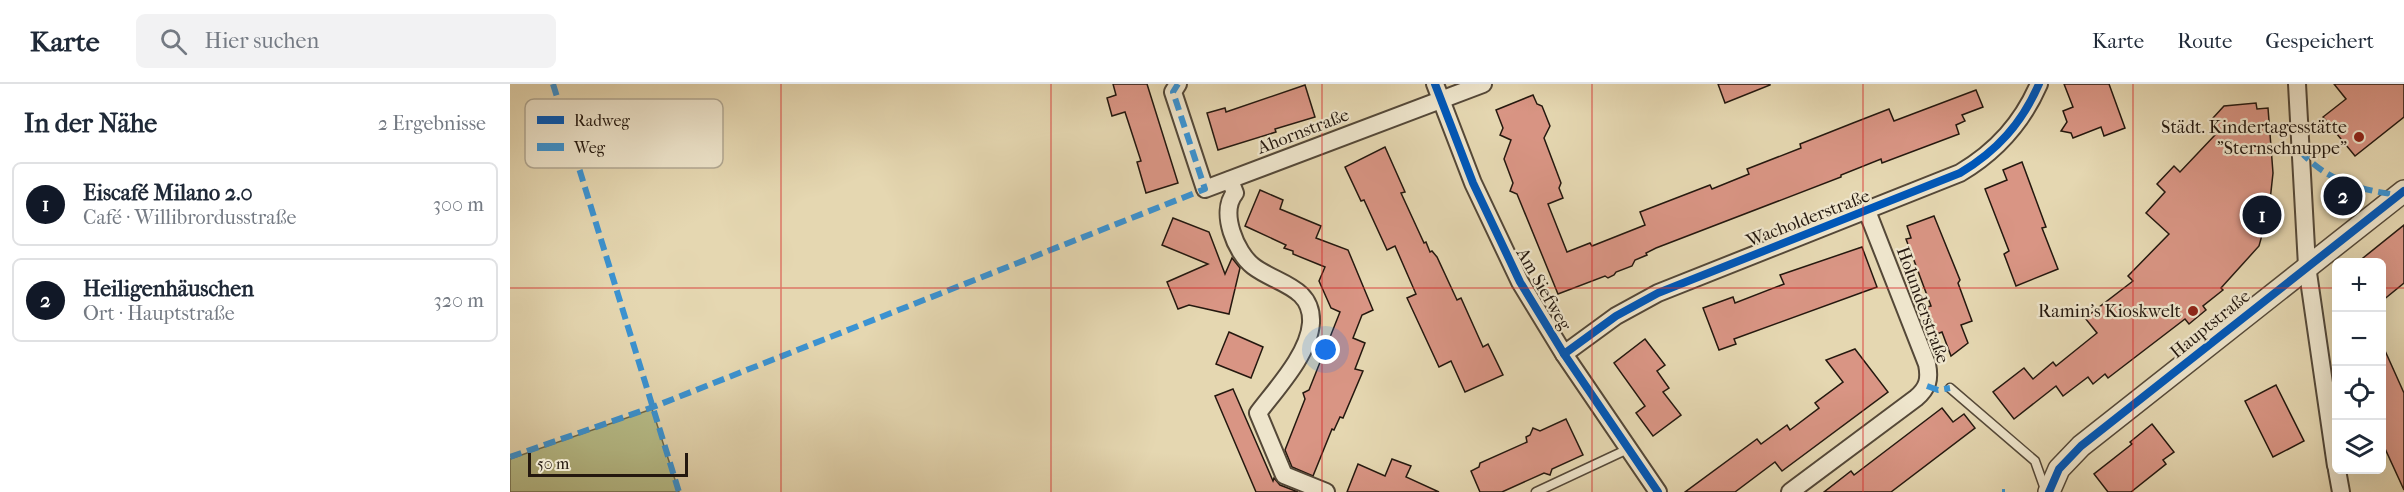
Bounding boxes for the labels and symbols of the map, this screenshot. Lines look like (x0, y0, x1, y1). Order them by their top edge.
legend (525, 99, 723, 168)
street label: Ahornstraße (1253, 104, 1352, 159)
text: Radweg (574, 111, 630, 130)
place label: Städt. Kindertagesstätte "Sternschnuppe" (2161, 117, 2347, 159)
marker: Städt. Kindertagesstätte "Sternschnuppe" (2352, 130, 2366, 144)
text: Weg (573, 138, 606, 157)
pin: 2 (2324, 174, 2362, 218)
street label: Wacholderstraße (1742, 185, 1873, 252)
pin: 1 (2242, 192, 2282, 238)
street label: Am Siefweg (1511, 243, 1576, 335)
street label: Holunderstraße (1892, 244, 1953, 366)
street label: Hauptstraße (2166, 286, 2255, 363)
place label: Ramin's Kioskwelt (2038, 301, 2182, 322)
marker: Ramin's Kioskwelt (2186, 304, 2200, 318)
your location (1311, 335, 1340, 364)
scale bar (528, 450, 688, 478)

